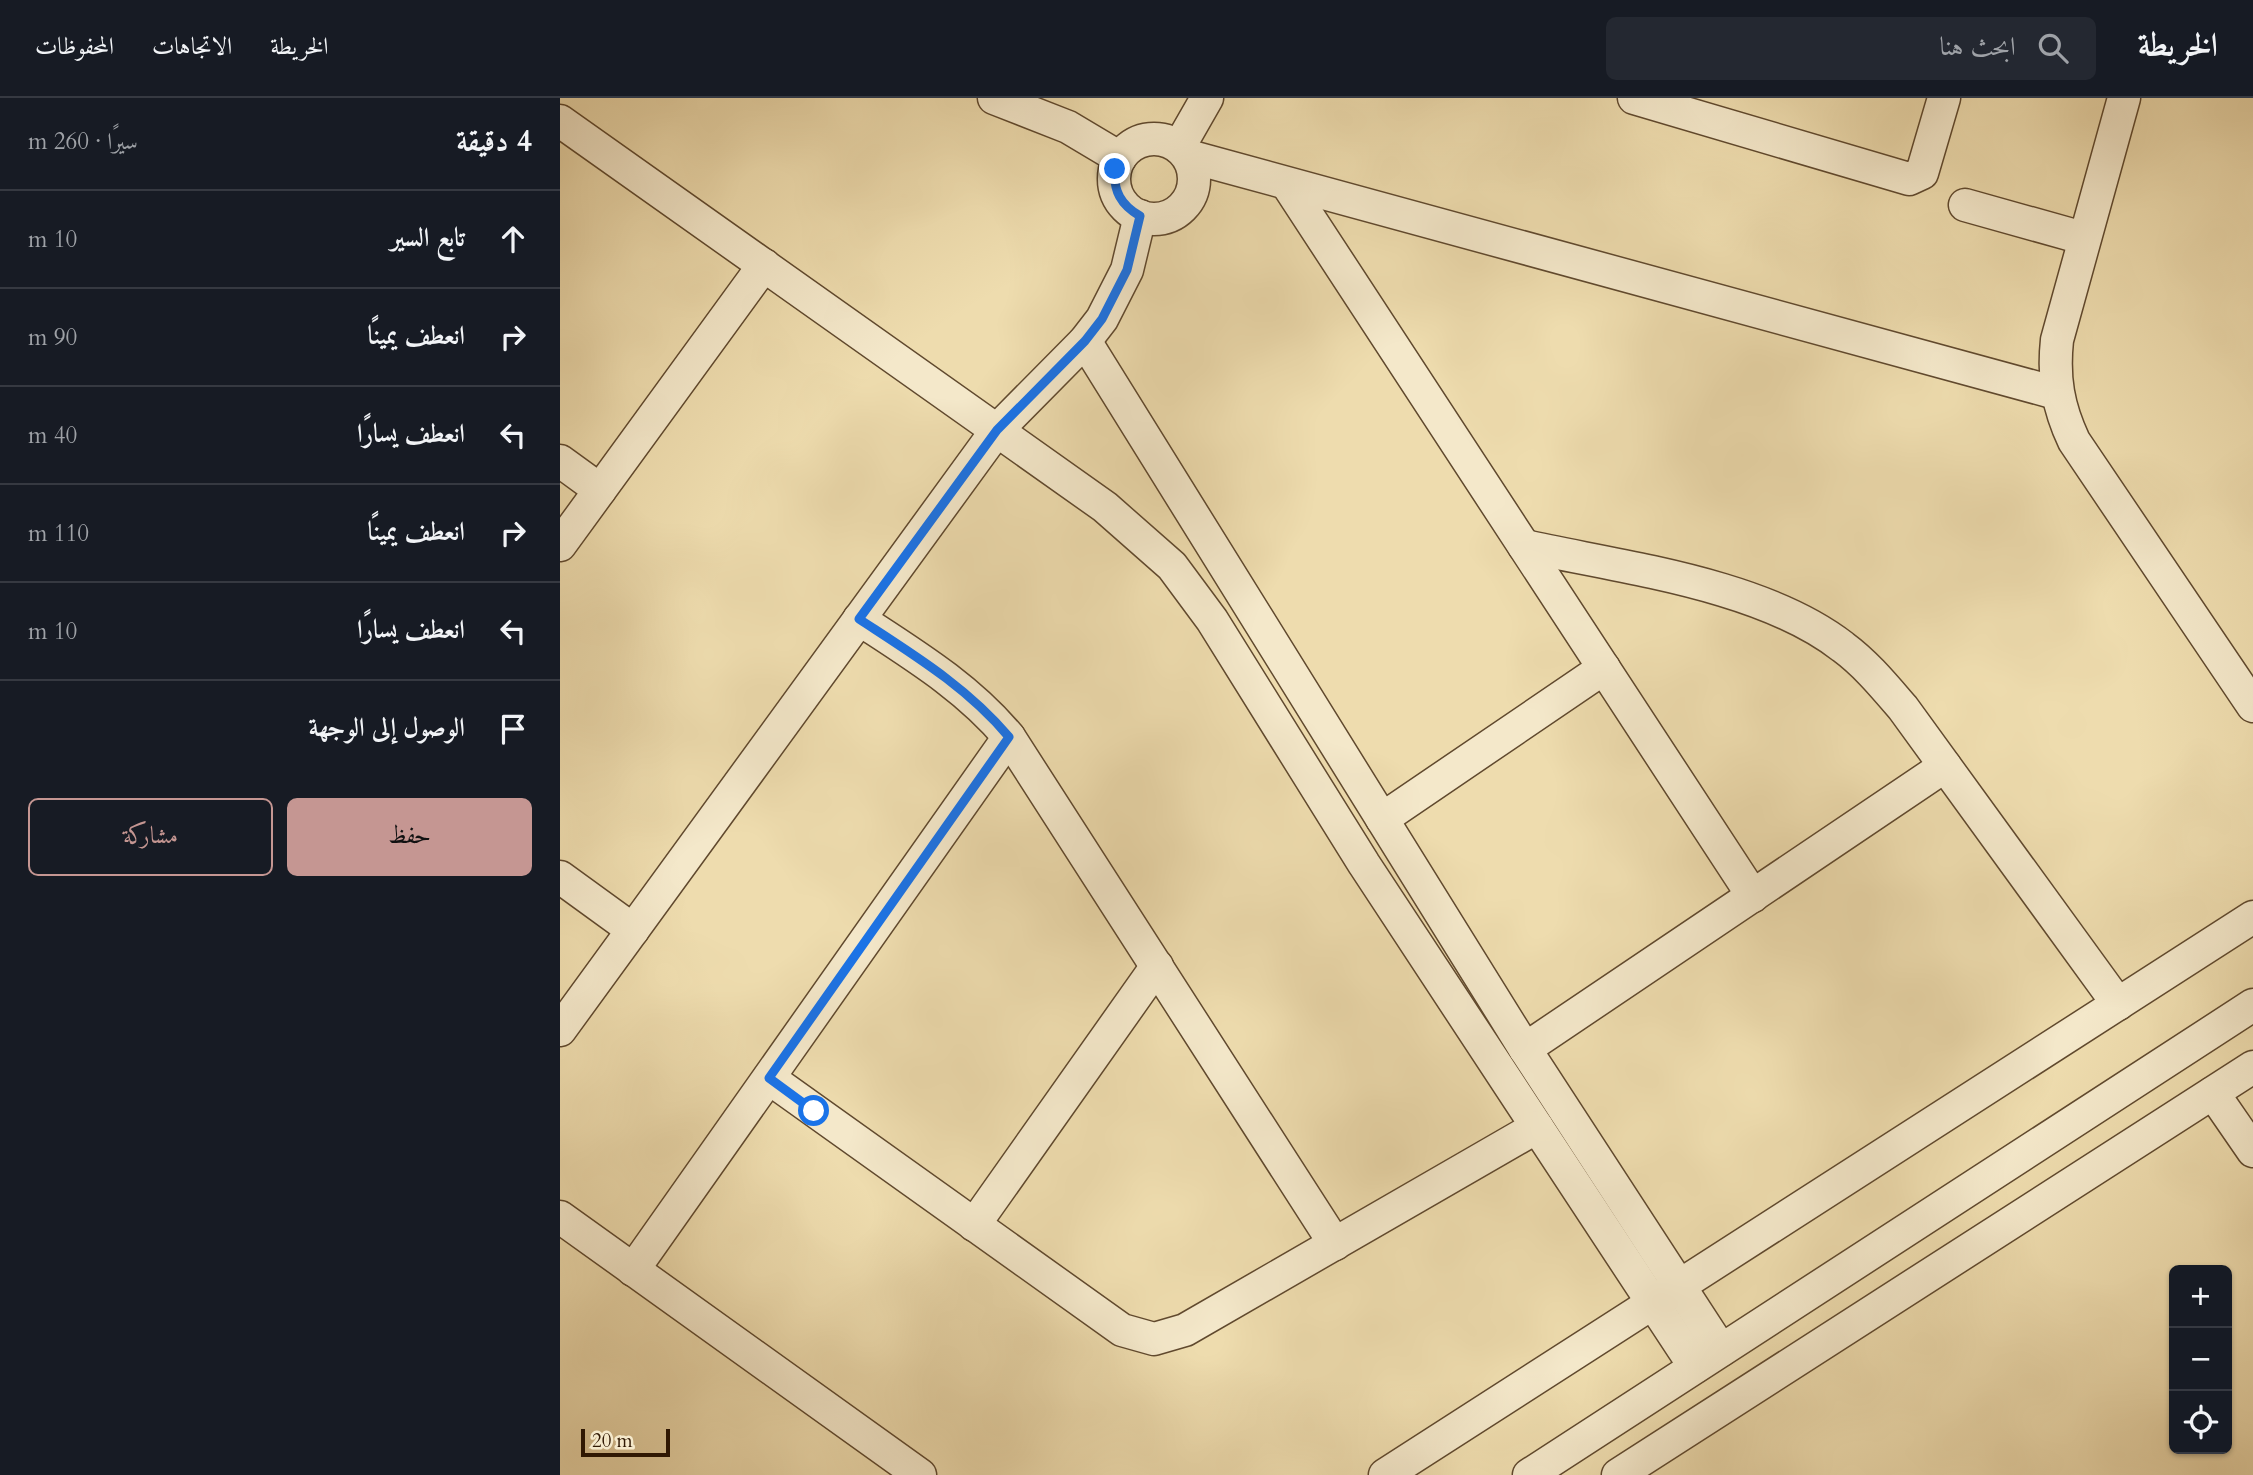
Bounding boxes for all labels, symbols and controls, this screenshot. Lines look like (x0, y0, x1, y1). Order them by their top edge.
search box (1606, 17, 2096, 80)
text: الخريطة (2138, 23, 2218, 68)
text: ابحث هنا (1939, 29, 2016, 64)
icon: search (2034, 29, 2072, 67)
text: المحفوظات (35, 30, 114, 63)
text: الاتجاهات (152, 30, 232, 63)
text: الخريطة (270, 30, 329, 63)
text: 4 دقيقة (456, 121, 532, 162)
text: سيرًا · 260 m (28, 126, 138, 157)
route end (1099, 153, 1130, 184)
text: تابع السير (390, 220, 465, 255)
icon: ahead (494, 220, 532, 258)
text: 10 m (28, 224, 77, 255)
text: انعطف يمينًا (367, 318, 465, 353)
icon: right (494, 318, 532, 356)
text: 90 m (28, 322, 77, 353)
text: انعطف يسارًا (357, 416, 465, 451)
icon: left (494, 416, 532, 454)
text: 40 m (28, 420, 77, 451)
text: انعطف يمينًا (367, 514, 465, 549)
icon: right (494, 514, 532, 552)
text: 110 m (28, 518, 89, 549)
text: انعطف يسارًا (357, 612, 465, 647)
icon: left (494, 612, 532, 650)
text: 10 m (28, 616, 77, 647)
text: الوصول إلى الوجهة (309, 710, 465, 745)
icon: arrive (494, 710, 532, 748)
button: مشاركة (28, 798, 273, 876)
button: حفظ (287, 798, 532, 876)
route start (798, 1095, 829, 1126)
map controls (2169, 1265, 2232, 1454)
button: + (2169, 1265, 2232, 1328)
button: − (2169, 1328, 2232, 1391)
button: locate (2169, 1391, 2232, 1454)
scale bar (581, 1426, 670, 1458)
text: 20 m (592, 1428, 633, 1454)

